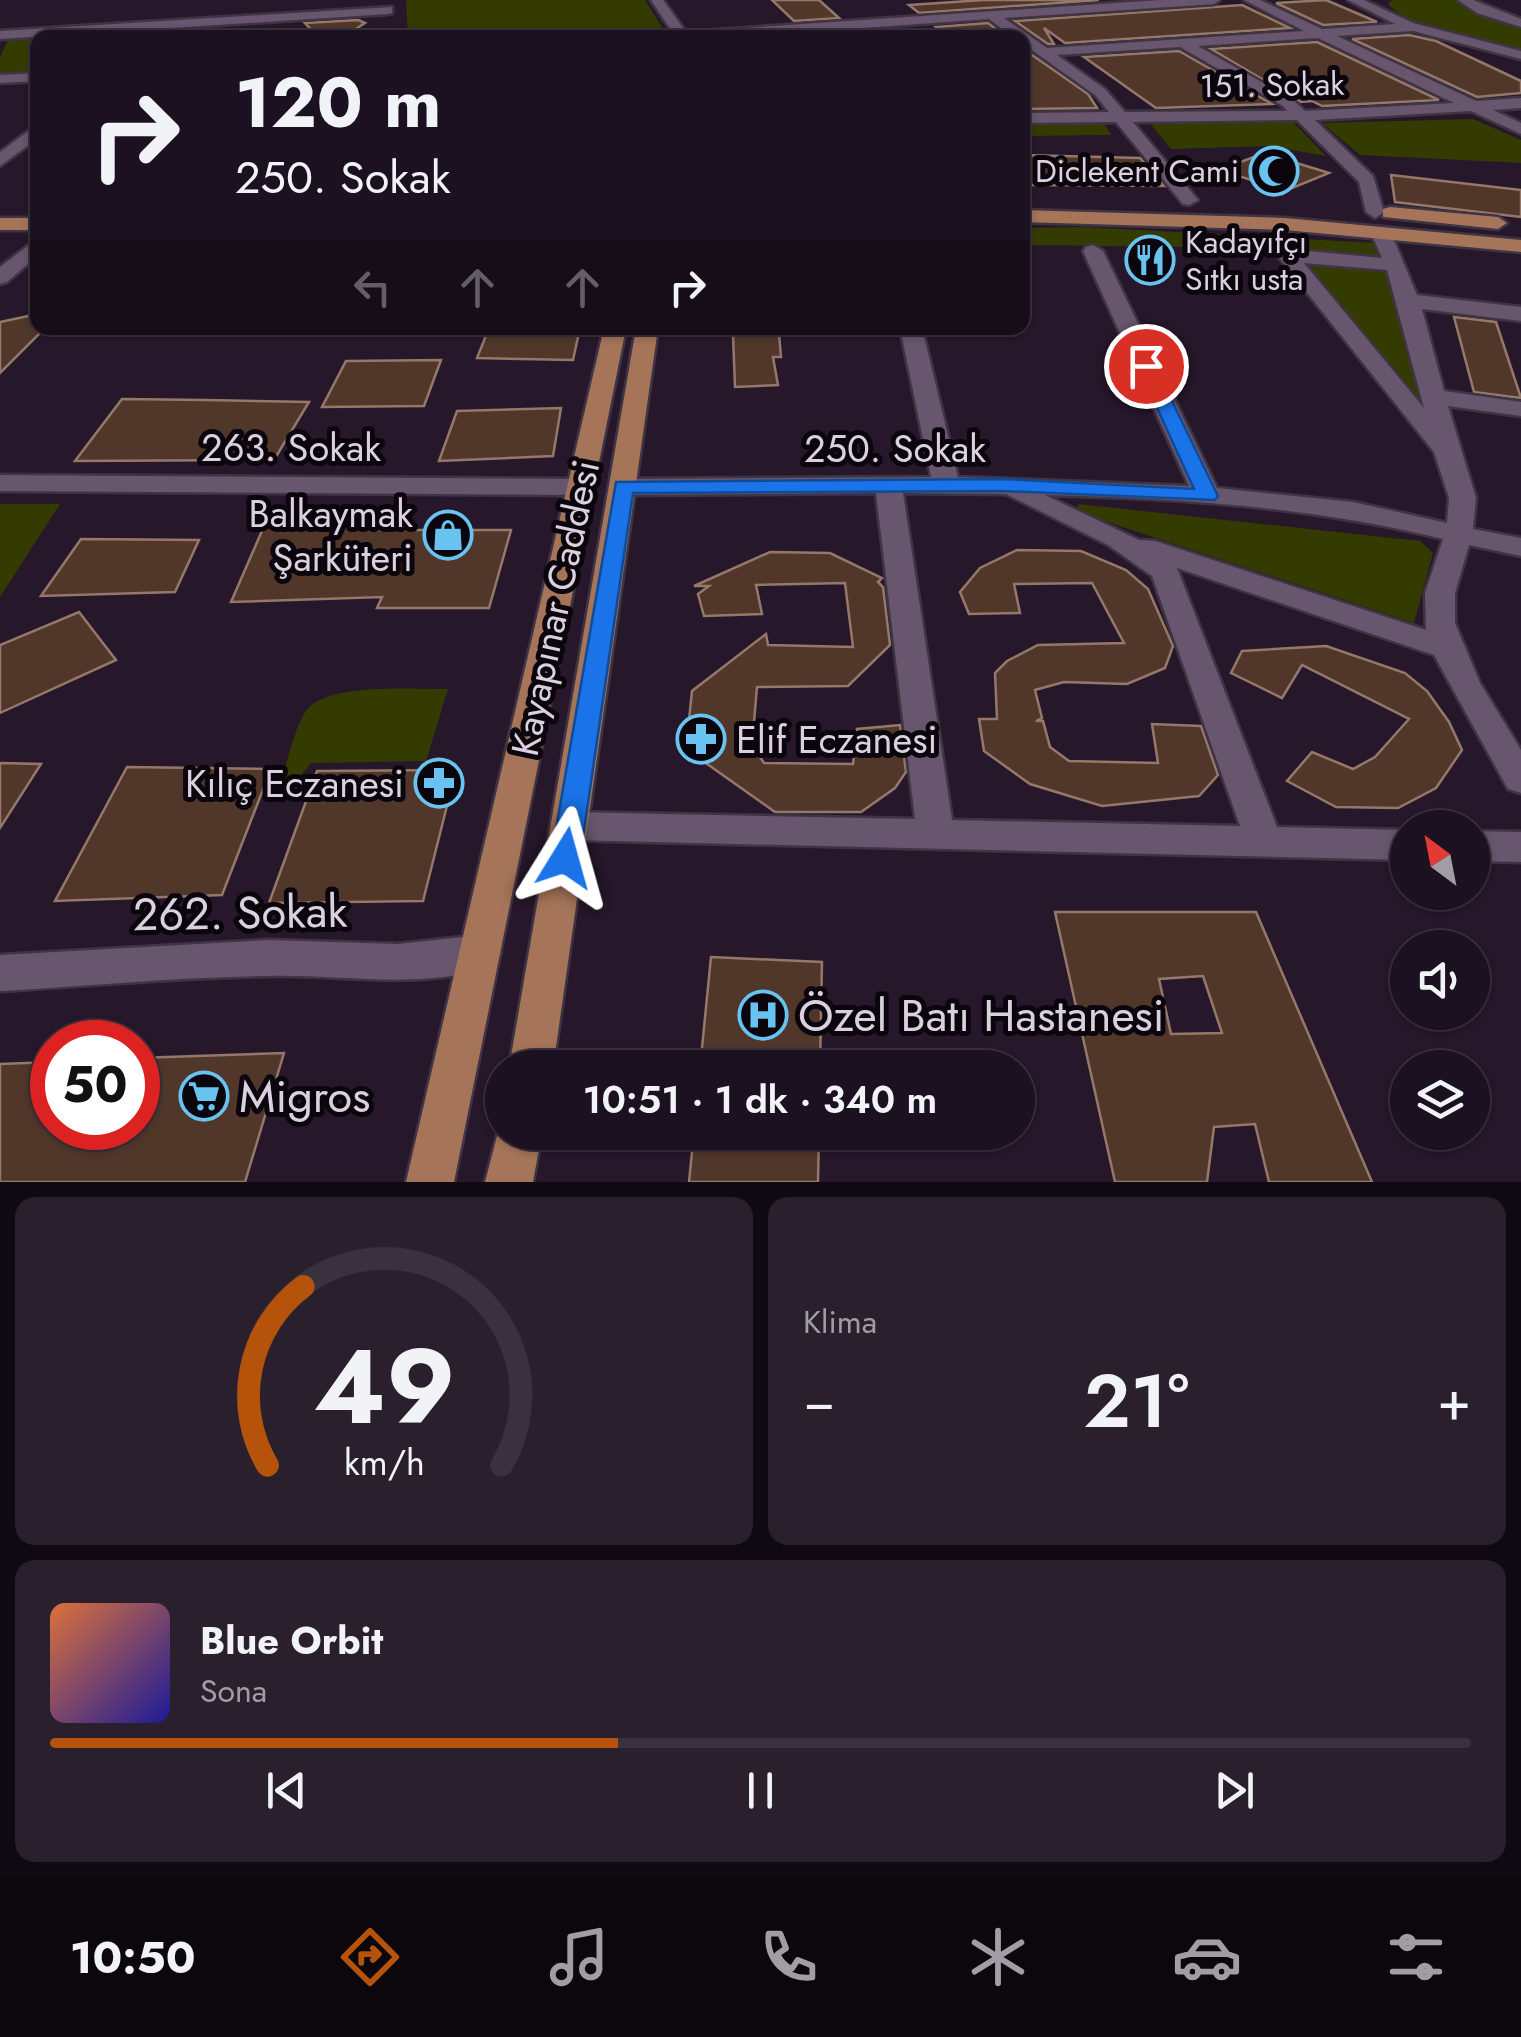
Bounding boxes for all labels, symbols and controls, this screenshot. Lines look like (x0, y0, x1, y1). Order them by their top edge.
text: 120 m (235, 52, 441, 153)
street label: 151. Sokak (1199, 61, 1346, 109)
icon: right (70, 70, 200, 200)
text: 250. Sokak (235, 145, 450, 210)
mosque icon: Diclekent Cami (1248, 145, 1300, 197)
place label: Diclekent Cami (1035, 148, 1239, 194)
place label: Kadayıfçı Sıtkı usta (1185, 219, 1307, 302)
restaurant icon: Kadayıfçı Sıtkı usta (1124, 234, 1176, 286)
icon: left (345, 260, 400, 315)
icon: ahead (450, 260, 505, 315)
icon: ahead (555, 260, 610, 315)
icon: right (660, 260, 715, 315)
pin (1104, 324, 1189, 409)
icon: arrive (1119, 339, 1174, 394)
street label: 263. Sokak (201, 420, 381, 475)
street label: 250. Sokak (804, 421, 986, 476)
street label: Kayapınar Caddesi (497, 455, 613, 761)
place label: Balkaymak Şarküteri (249, 486, 413, 585)
shop icon: Balkaymak Şarküteri (422, 509, 474, 561)
place label: Elif Eczanesi (736, 712, 937, 767)
pharmacy icon: Elif Eczanesi (675, 713, 727, 765)
place label: Kılıç Eczanesi (185, 756, 404, 811)
pharmacy icon: Kılıç Eczanesi (413, 757, 465, 809)
position arrow (513, 806, 617, 910)
north arrow (1390, 810, 1490, 910)
map controls (1390, 810, 1490, 1150)
street label: 262. Sokak (132, 879, 348, 947)
button: sound (1390, 930, 1490, 1030)
place label: Özel Batı Hastanesi (798, 983, 1164, 1048)
hospital icon: Özel Batı Hastanesi (737, 989, 789, 1041)
speed limit sign: 50 (30, 1020, 160, 1150)
button: layers (1390, 1050, 1490, 1150)
place label: Migros (239, 1064, 370, 1129)
supermarket icon: Migros (178, 1070, 230, 1122)
text: 10:51 · 1 dk · 340 m (583, 1072, 937, 1127)
text: Klima (803, 1299, 877, 1345)
text: 49 (313, 1312, 455, 1462)
text: 21° (1083, 1347, 1189, 1455)
text: − (803, 1361, 835, 1441)
text: + (1437, 1361, 1471, 1441)
text: km/h (344, 1437, 424, 1488)
text: Blue Orbit (200, 1613, 383, 1668)
text: Sona (200, 1668, 267, 1714)
icon: previous (259, 1763, 314, 1818)
icon: pause (733, 1763, 788, 1818)
icon: next (1207, 1763, 1262, 1818)
icon: directions (335, 1922, 405, 1992)
icon: music (544, 1922, 614, 1992)
icon: phone (754, 1922, 824, 1992)
icon: climate (963, 1922, 1033, 1992)
icon: car (1172, 1922, 1242, 1992)
icon: filters (1381, 1922, 1451, 1992)
text: 10:50 (70, 1925, 196, 1990)

